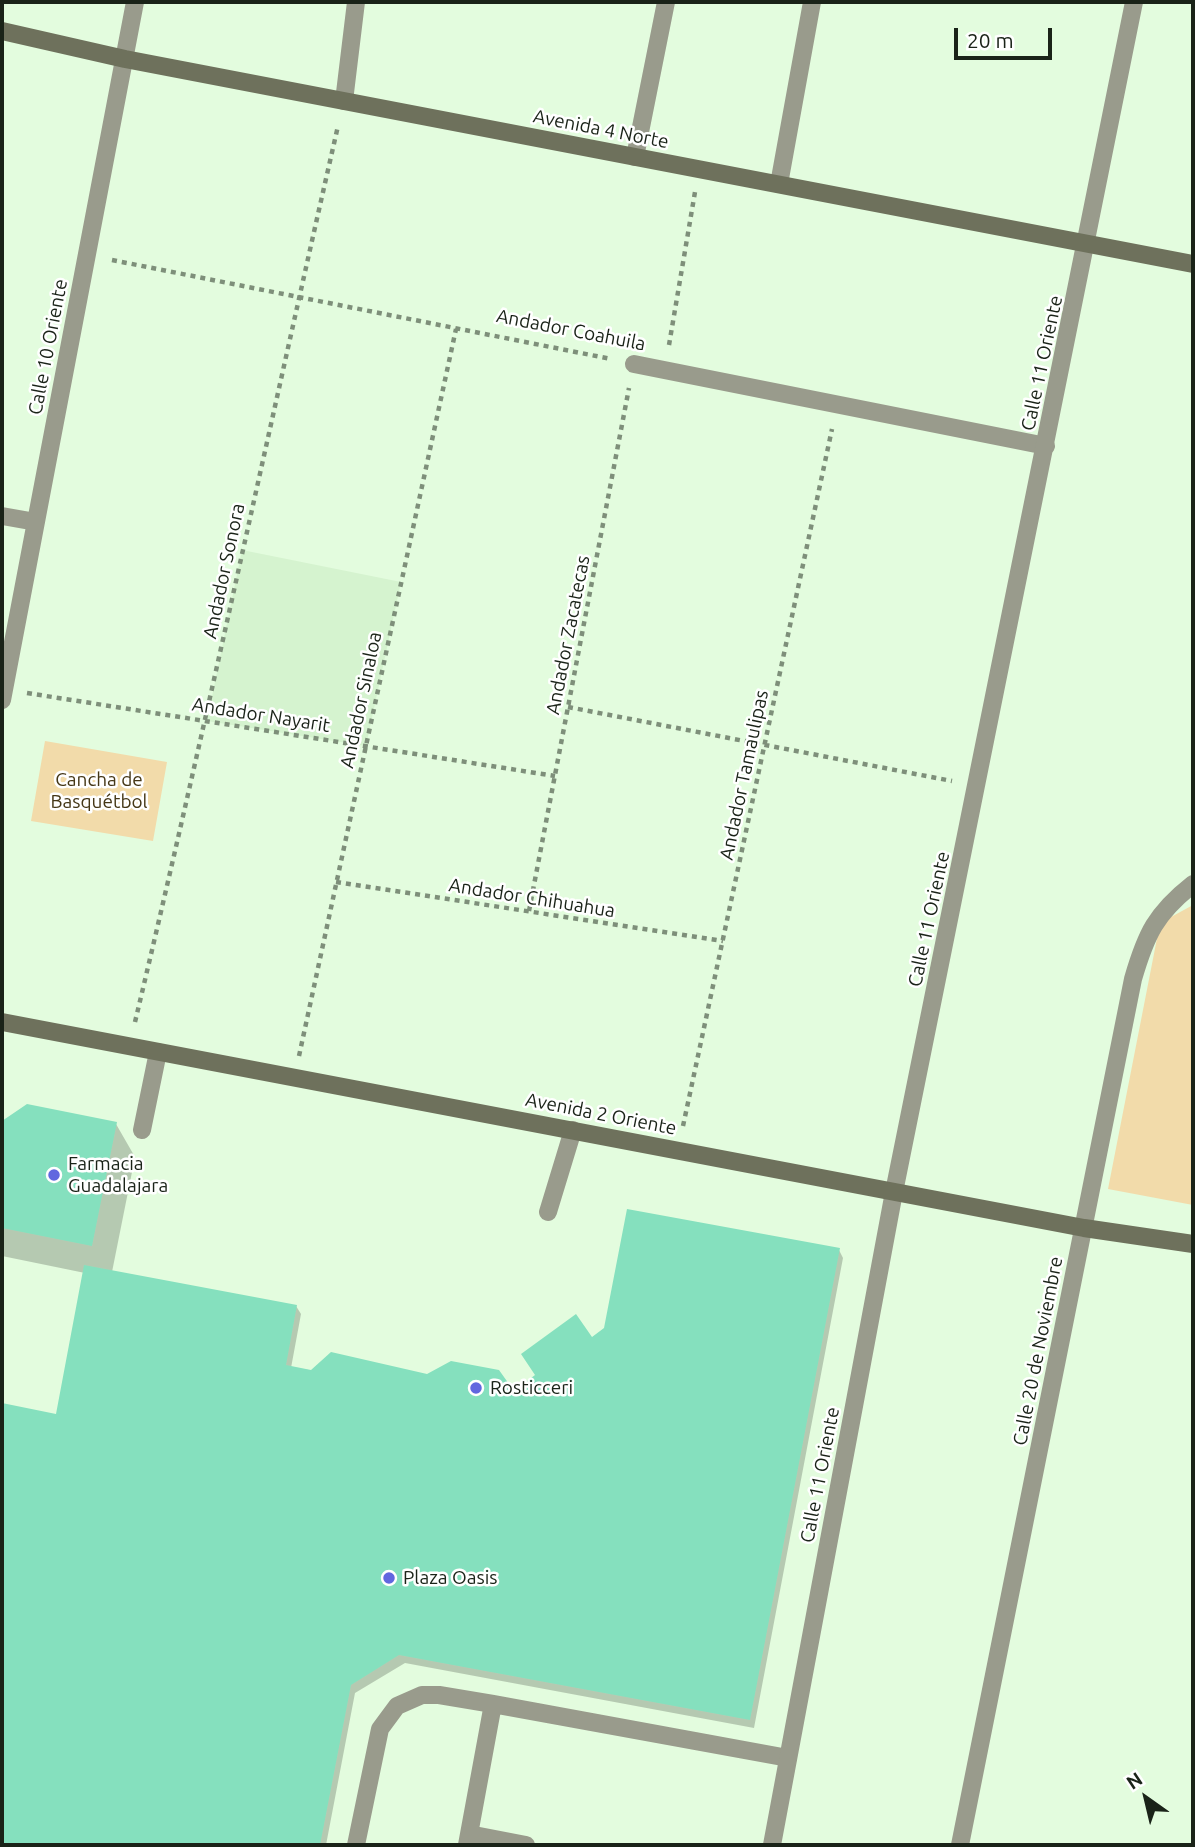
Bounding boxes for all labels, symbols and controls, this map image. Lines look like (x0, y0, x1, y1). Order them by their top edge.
scale bar (957, 14, 1055, 58)
text: 20 m (967, 28, 1014, 52)
street label: Avenida 4 Norte (531, 105, 671, 153)
street label: Calle 10 Oriente (24, 277, 72, 417)
street label: Calle 11 Oriente (1017, 293, 1067, 433)
street label: Andador Coahuila (494, 304, 648, 356)
street label: Andador Sonora (199, 501, 249, 641)
street label: Andador Zacatecas (541, 553, 595, 717)
street label: Andador Sinaloa (335, 630, 387, 770)
street label: Andador Tamaulipas (715, 688, 773, 862)
street label: Andador Nayarit (190, 693, 332, 737)
park label: Cancha de Basquétbol (50, 769, 148, 813)
street label: Calle 11 Oriente (904, 849, 954, 989)
street label: Andador Chihuahua (447, 874, 617, 922)
street label: Avenida 2 Oriente (524, 1088, 678, 1140)
place label: Farmacia Guadalajara (68, 1153, 168, 1197)
marker: Farmacia Guadalajara (46, 1167, 62, 1183)
street label: Calle 20 de Noviembre (1008, 1255, 1068, 1447)
place label: Rosticceri (490, 1377, 573, 1399)
marker: Rosticceri (468, 1380, 484, 1396)
street label: Calle 11 Oriente (796, 1405, 844, 1545)
place label: Plaza Oasis (403, 1567, 498, 1589)
marker: Plaza Oasis (381, 1570, 397, 1586)
north arrow (1111, 1763, 1181, 1833)
text: N (1122, 1768, 1146, 1794)

